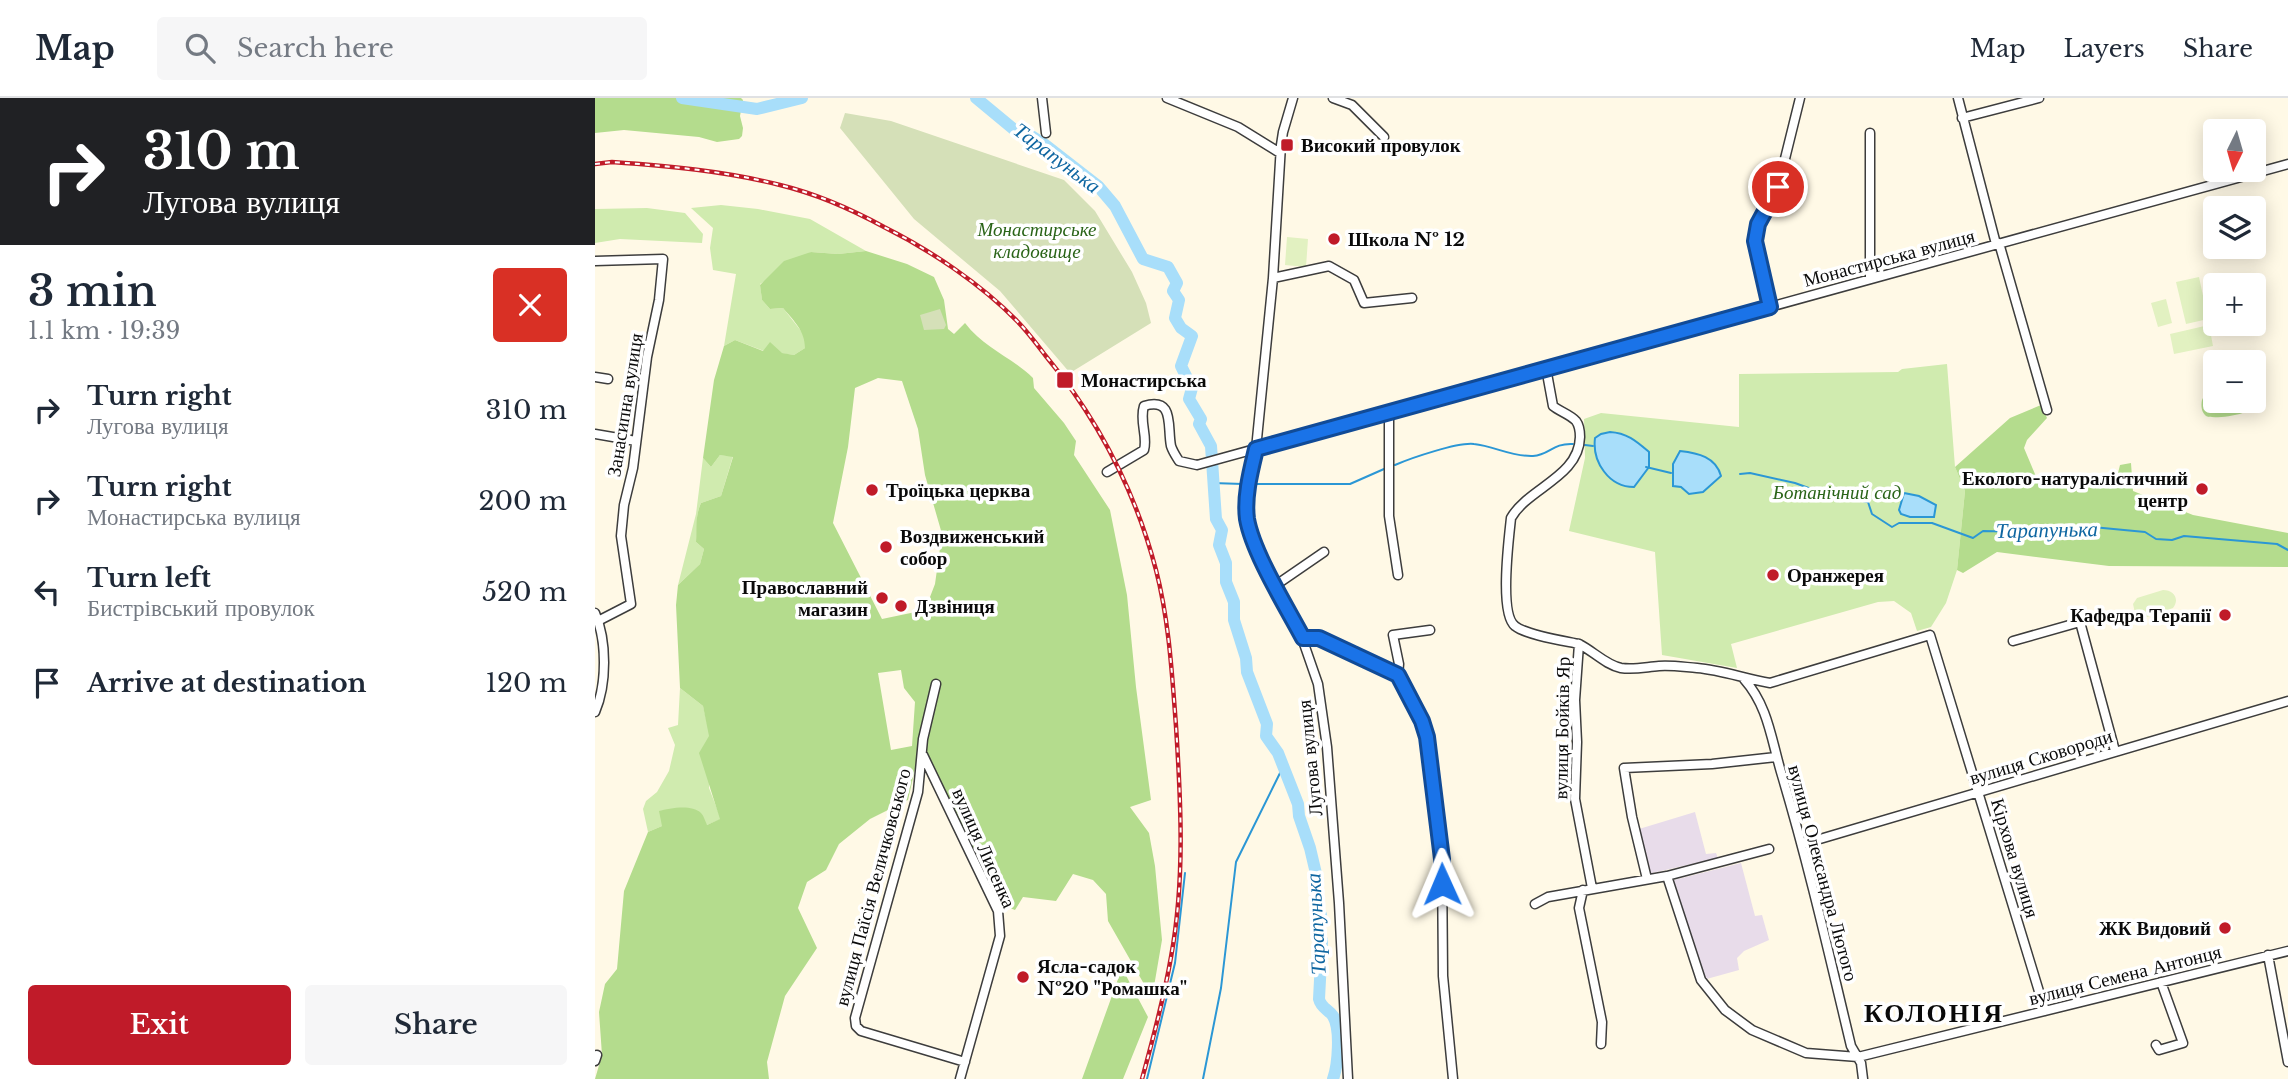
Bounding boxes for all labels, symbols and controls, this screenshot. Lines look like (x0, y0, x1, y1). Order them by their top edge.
search box (157, 17, 647, 80)
text: Map (35, 28, 115, 69)
icon: search (181, 29, 219, 67)
text: Search here (237, 32, 394, 64)
text: Map (1970, 34, 2026, 63)
text: Layers (2064, 34, 2145, 63)
text: Share (2183, 34, 2253, 63)
water label: Тарапунька (1008, 117, 1106, 199)
north arrow (2203, 119, 2266, 182)
map controls (2203, 119, 2266, 413)
text: 310 m (143, 121, 300, 182)
icon: right (28, 126, 119, 217)
place label: Високий провулок (1301, 134, 1461, 157)
marker: Високий провулок (1279, 137, 1295, 153)
pin (1748, 157, 1808, 217)
icon: arrive (1759, 168, 1797, 206)
text: Лугова вулиця (143, 182, 340, 222)
button: layers (2203, 196, 2266, 259)
park label: Монастирське кладовище (976, 218, 1097, 263)
street label: Монастирська вулиця (1801, 224, 1977, 292)
place label: Школа № 12 (1348, 228, 1465, 251)
marker: Школа № 12 (1326, 231, 1342, 247)
text: 3 min (28, 265, 157, 317)
button: close (493, 268, 567, 342)
button: + (2203, 273, 2266, 336)
text: 1.1 km · 19:39 (28, 317, 180, 345)
street label: Занасипна вулиця (602, 331, 648, 478)
button: − (2203, 350, 2266, 413)
place label: Монастирська (1081, 369, 1207, 392)
marker: Монастирська (1055, 370, 1075, 390)
text: Turn right (87, 380, 232, 412)
icon: right (28, 391, 66, 429)
text: 310 m (485, 394, 567, 426)
text: Лугова вулиця (87, 412, 229, 440)
place label: Еколого-натуралістичний центр (1962, 467, 2188, 512)
text: Turn right (87, 471, 232, 503)
place label: Троїцька церква (886, 479, 1031, 502)
park label: Ботанічний сад (1772, 481, 1901, 504)
marker: Еколого-натуралістичний центр (2194, 481, 2210, 497)
icon: right (28, 482, 66, 520)
marker: Троїцька церква (864, 482, 880, 498)
text: 200 m (478, 485, 567, 517)
text: Монастирська вулиця (87, 503, 301, 531)
water label: Тарапунька (1996, 516, 2098, 544)
place label: Воздвиженський собор (900, 525, 1045, 570)
marker: Воздвиженський собор (878, 539, 894, 555)
text: Turn left (87, 562, 211, 594)
place label: Оранжерея (1787, 564, 1884, 587)
marker: Оранжерея (1765, 567, 1781, 583)
icon: left (28, 573, 66, 611)
text: 520 m (482, 576, 567, 608)
place label: Православний магазин (742, 576, 868, 621)
marker: Православний магазин (874, 590, 890, 606)
text: Бистрівський провулок (87, 594, 315, 622)
place label: Дзвіниця (915, 595, 995, 618)
marker: Дзвіниця (893, 598, 909, 614)
place label: Кафедра Терапії (2070, 604, 2212, 627)
marker: Кафедра Терапії (2217, 607, 2233, 623)
street label: вулиця Бойків Яр (1549, 656, 1575, 800)
icon: arrive (28, 664, 66, 702)
text: Arrive at destination (87, 667, 367, 699)
text: 120 m (485, 667, 567, 699)
street label: Лугова вулиця (1292, 698, 1328, 817)
street label: вулиця Сковороди (1967, 724, 2115, 790)
street label: вулиця Олександра Лютого (1783, 762, 1863, 984)
street label: вулиця Паїсія Величковського (830, 766, 916, 1008)
street label: вулиця Лисенка (947, 785, 1021, 912)
street label: Кірхова вулиця (1986, 795, 2044, 921)
position arrow (1405, 847, 1479, 921)
water label: Тарапунька (1300, 872, 1332, 976)
place label: ЖК Видовий (2099, 917, 2211, 940)
marker: ЖК Видовий (2217, 920, 2233, 936)
street label: вулиця Семена Антонця (2026, 940, 2224, 1010)
place label: Ясла-садок №20 "Ромашка" (1037, 955, 1187, 1000)
marker: Ясла-садок №20 "Ромашка" (1015, 969, 1031, 985)
button: Exit (28, 985, 291, 1065)
button: Share (305, 985, 567, 1065)
district label: КОЛОНІЯ (1864, 997, 2004, 1029)

